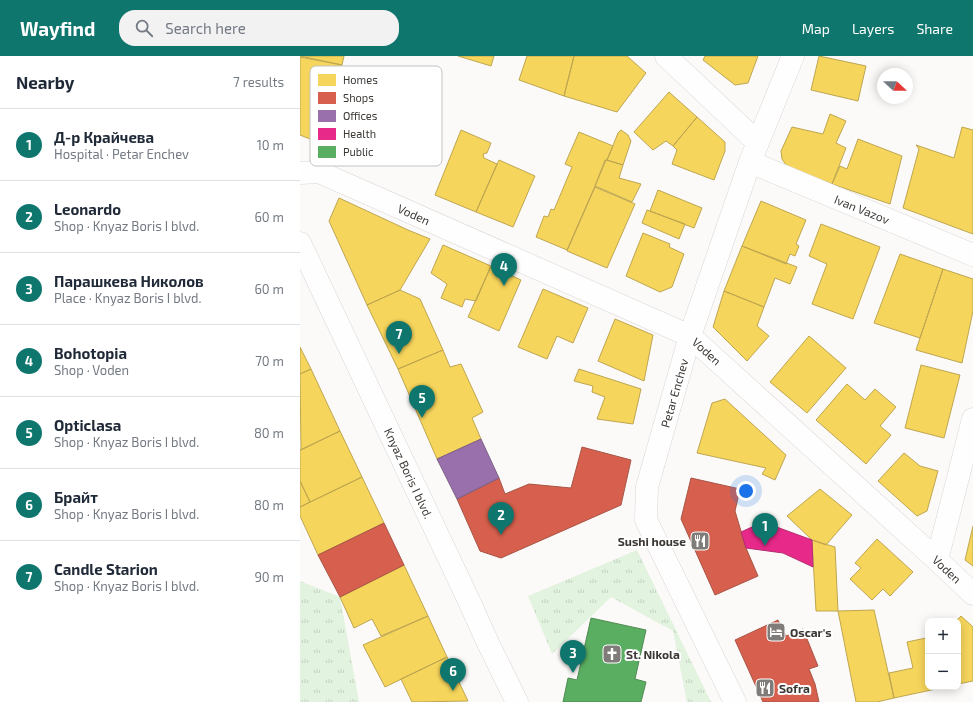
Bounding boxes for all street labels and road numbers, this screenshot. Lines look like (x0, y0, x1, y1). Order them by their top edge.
street label: Ivan Vazov (832, 192, 892, 227)
street label: Voden (396, 201, 432, 227)
street label: Voden (690, 334, 724, 368)
street label: Petar Enchev (657, 356, 691, 429)
street label: Knyaz Boris I blvd. (382, 425, 436, 521)
street label: Voden (930, 552, 964, 586)

